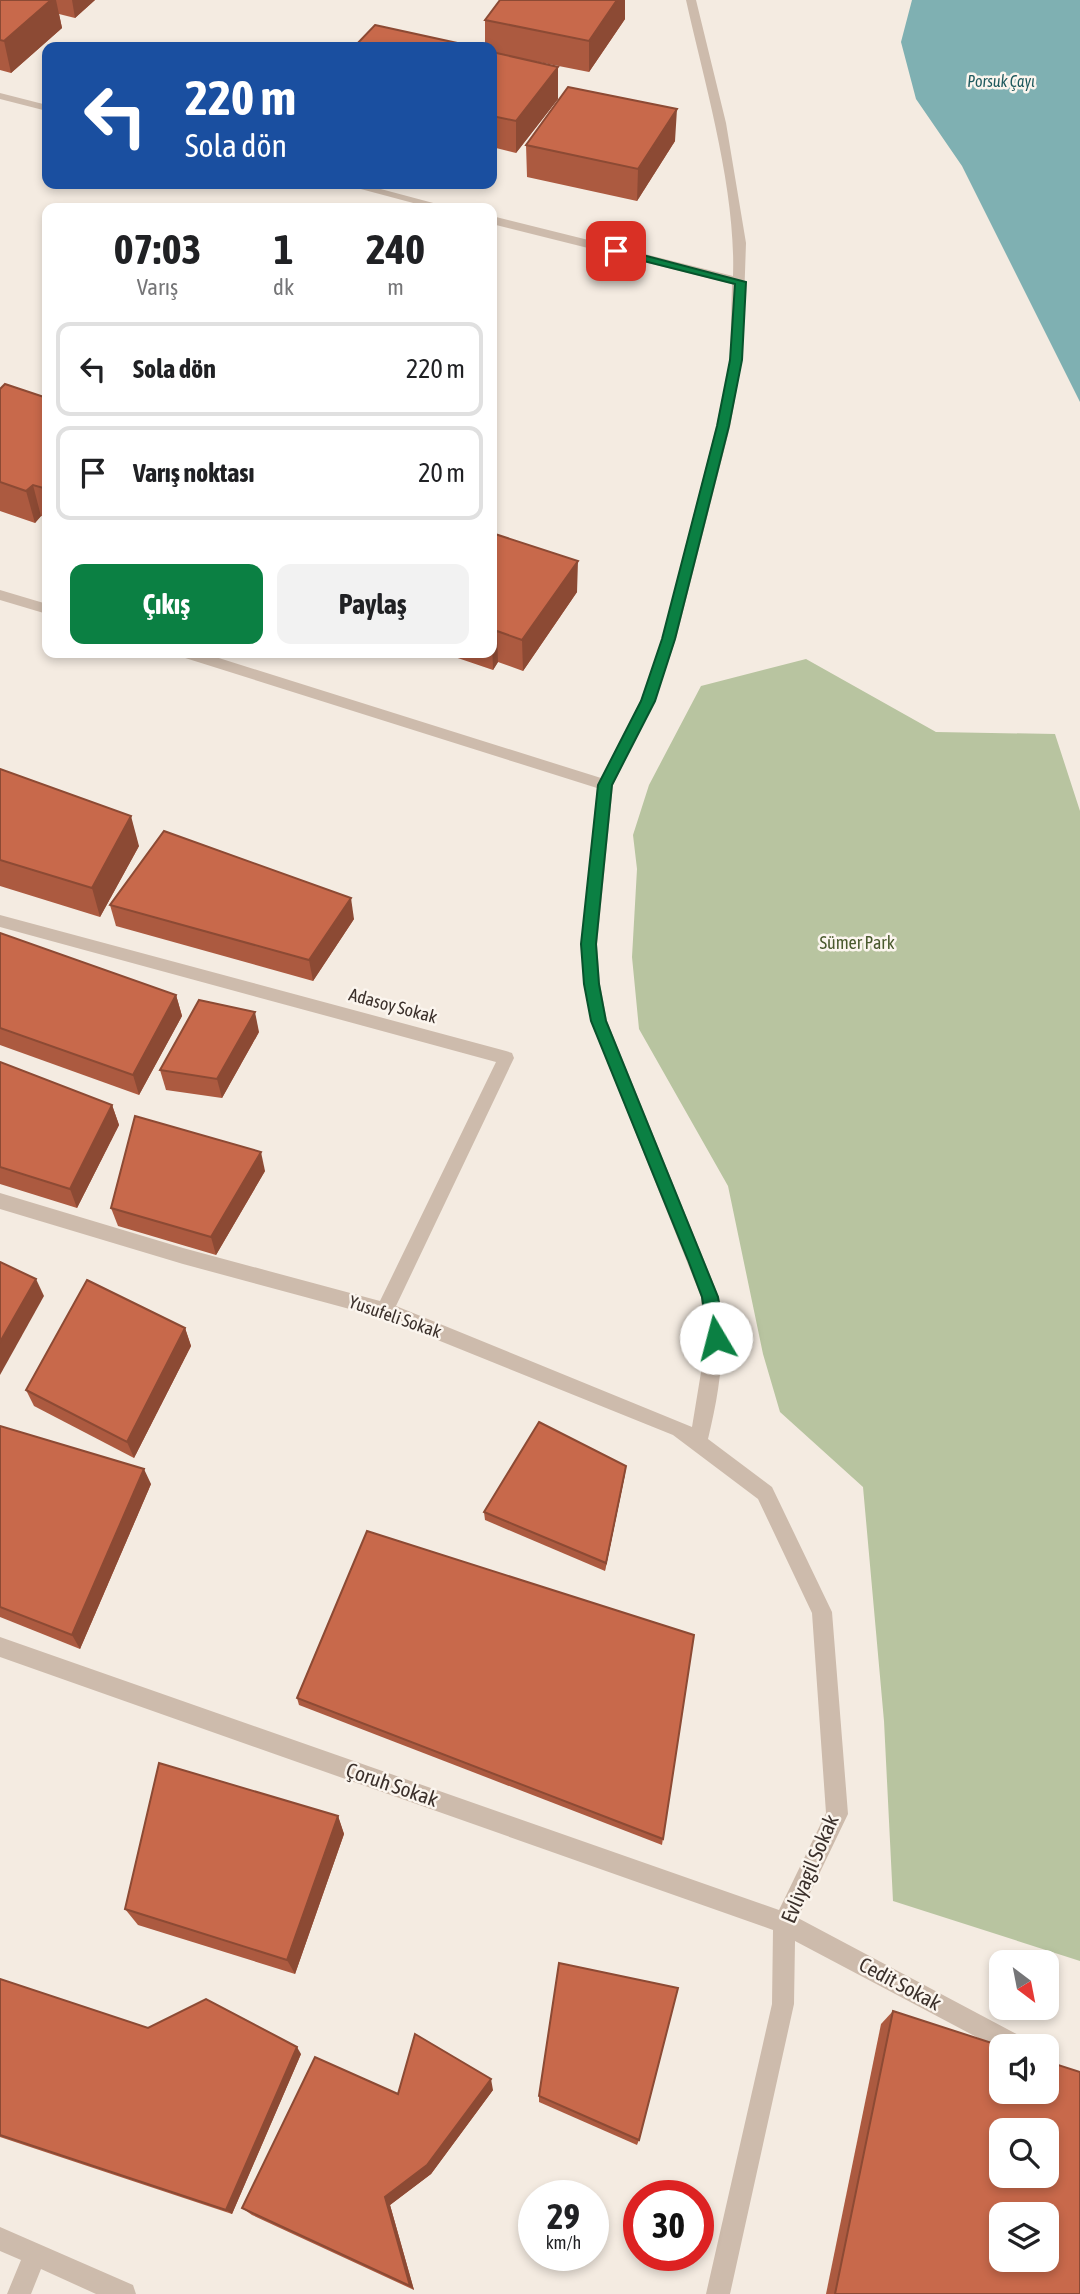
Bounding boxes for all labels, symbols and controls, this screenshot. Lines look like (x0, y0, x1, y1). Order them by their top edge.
text: 220 m (185, 69, 296, 125)
icon: left (70, 70, 161, 161)
water label: Porsuk Çayı (967, 72, 1035, 91)
text: Sola dön (185, 127, 287, 164)
pin (586, 221, 646, 281)
text: 07:03 (114, 225, 201, 273)
text: 1 (274, 225, 293, 273)
text: 240 (366, 225, 425, 273)
icon: arrive (597, 232, 635, 270)
text: Varış (137, 274, 178, 300)
text: dk (273, 274, 294, 300)
text: m (387, 274, 404, 300)
icon: left (74, 350, 112, 388)
text: Sola dön (133, 354, 216, 384)
text: 220 m (406, 354, 465, 384)
icon: arrive (74, 454, 112, 492)
text: Varış noktası (133, 458, 254, 488)
text: 20 m (418, 458, 465, 488)
button: Çıkış (70, 564, 263, 644)
button: Paylaş (277, 564, 469, 644)
park label: Sümer Park (819, 932, 895, 953)
street label: Adasoy Sokak (347, 984, 440, 1027)
street label: Yusufeli Sokak (346, 1291, 444, 1342)
position arrow (679, 1301, 753, 1375)
street label: Çoruh Sokak (343, 1757, 441, 1811)
street label: Evliyagil Sokak (775, 1811, 843, 1926)
north arrow (989, 1950, 1059, 2020)
map controls (989, 1950, 1059, 2272)
street label: Cedit Sokak (855, 1952, 946, 2015)
button: sound (989, 2034, 1059, 2104)
button: search (989, 2118, 1059, 2188)
speed limit sign: 30 (623, 2180, 714, 2271)
text: 29 (547, 2196, 580, 2236)
button: layers (989, 2202, 1059, 2272)
text: km/h (546, 2232, 581, 2253)

